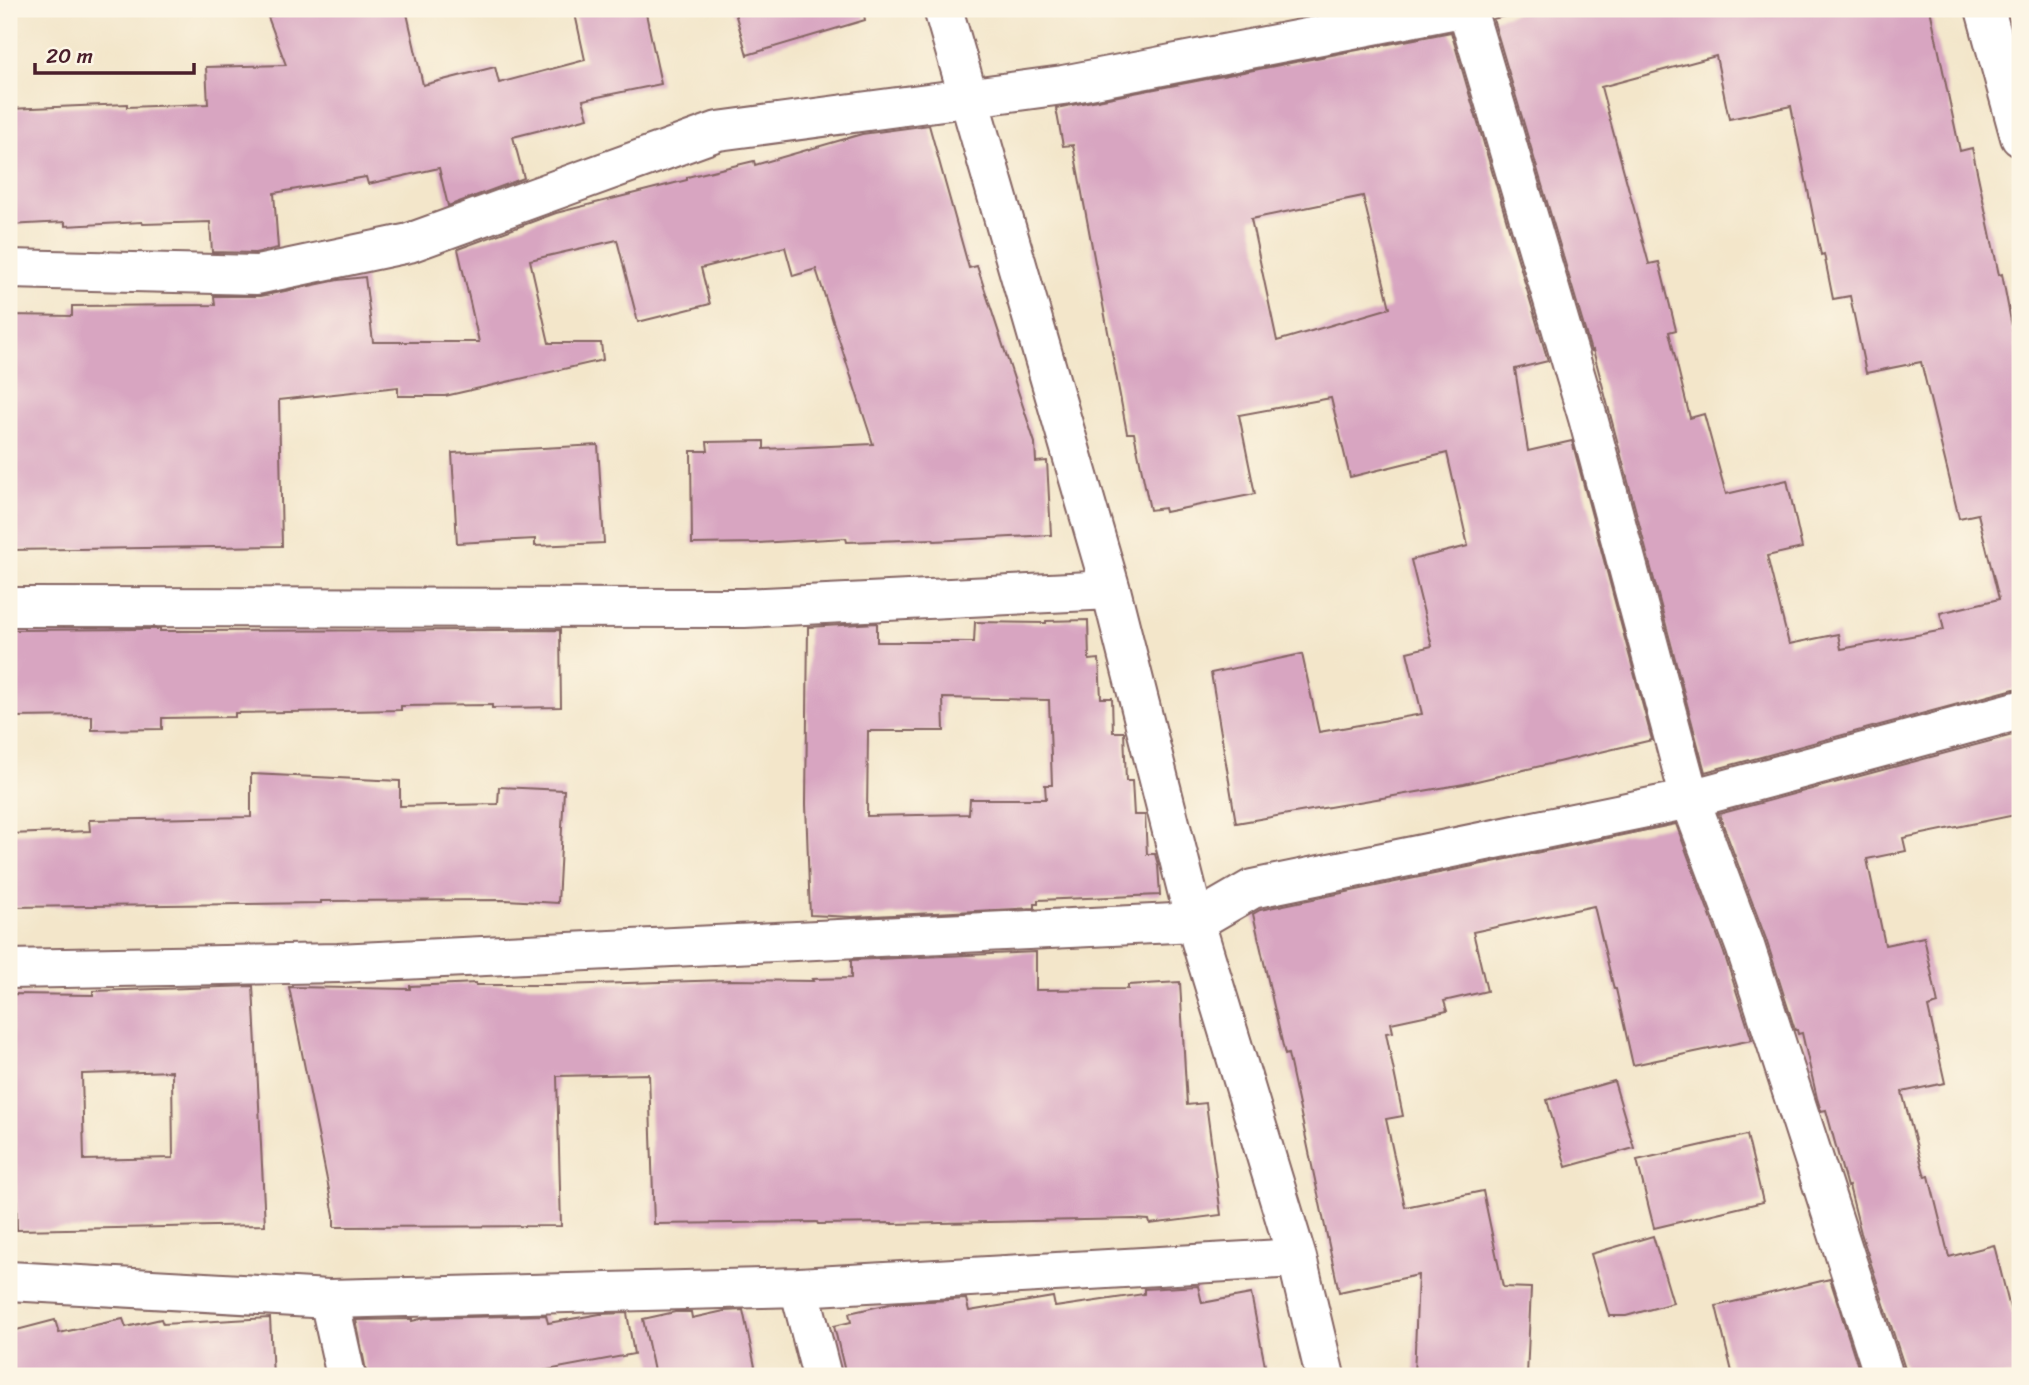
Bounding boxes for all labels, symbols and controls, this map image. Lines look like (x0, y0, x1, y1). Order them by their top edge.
scale bar (35, 32, 194, 76)
text: 20 m (46, 37, 93, 75)

